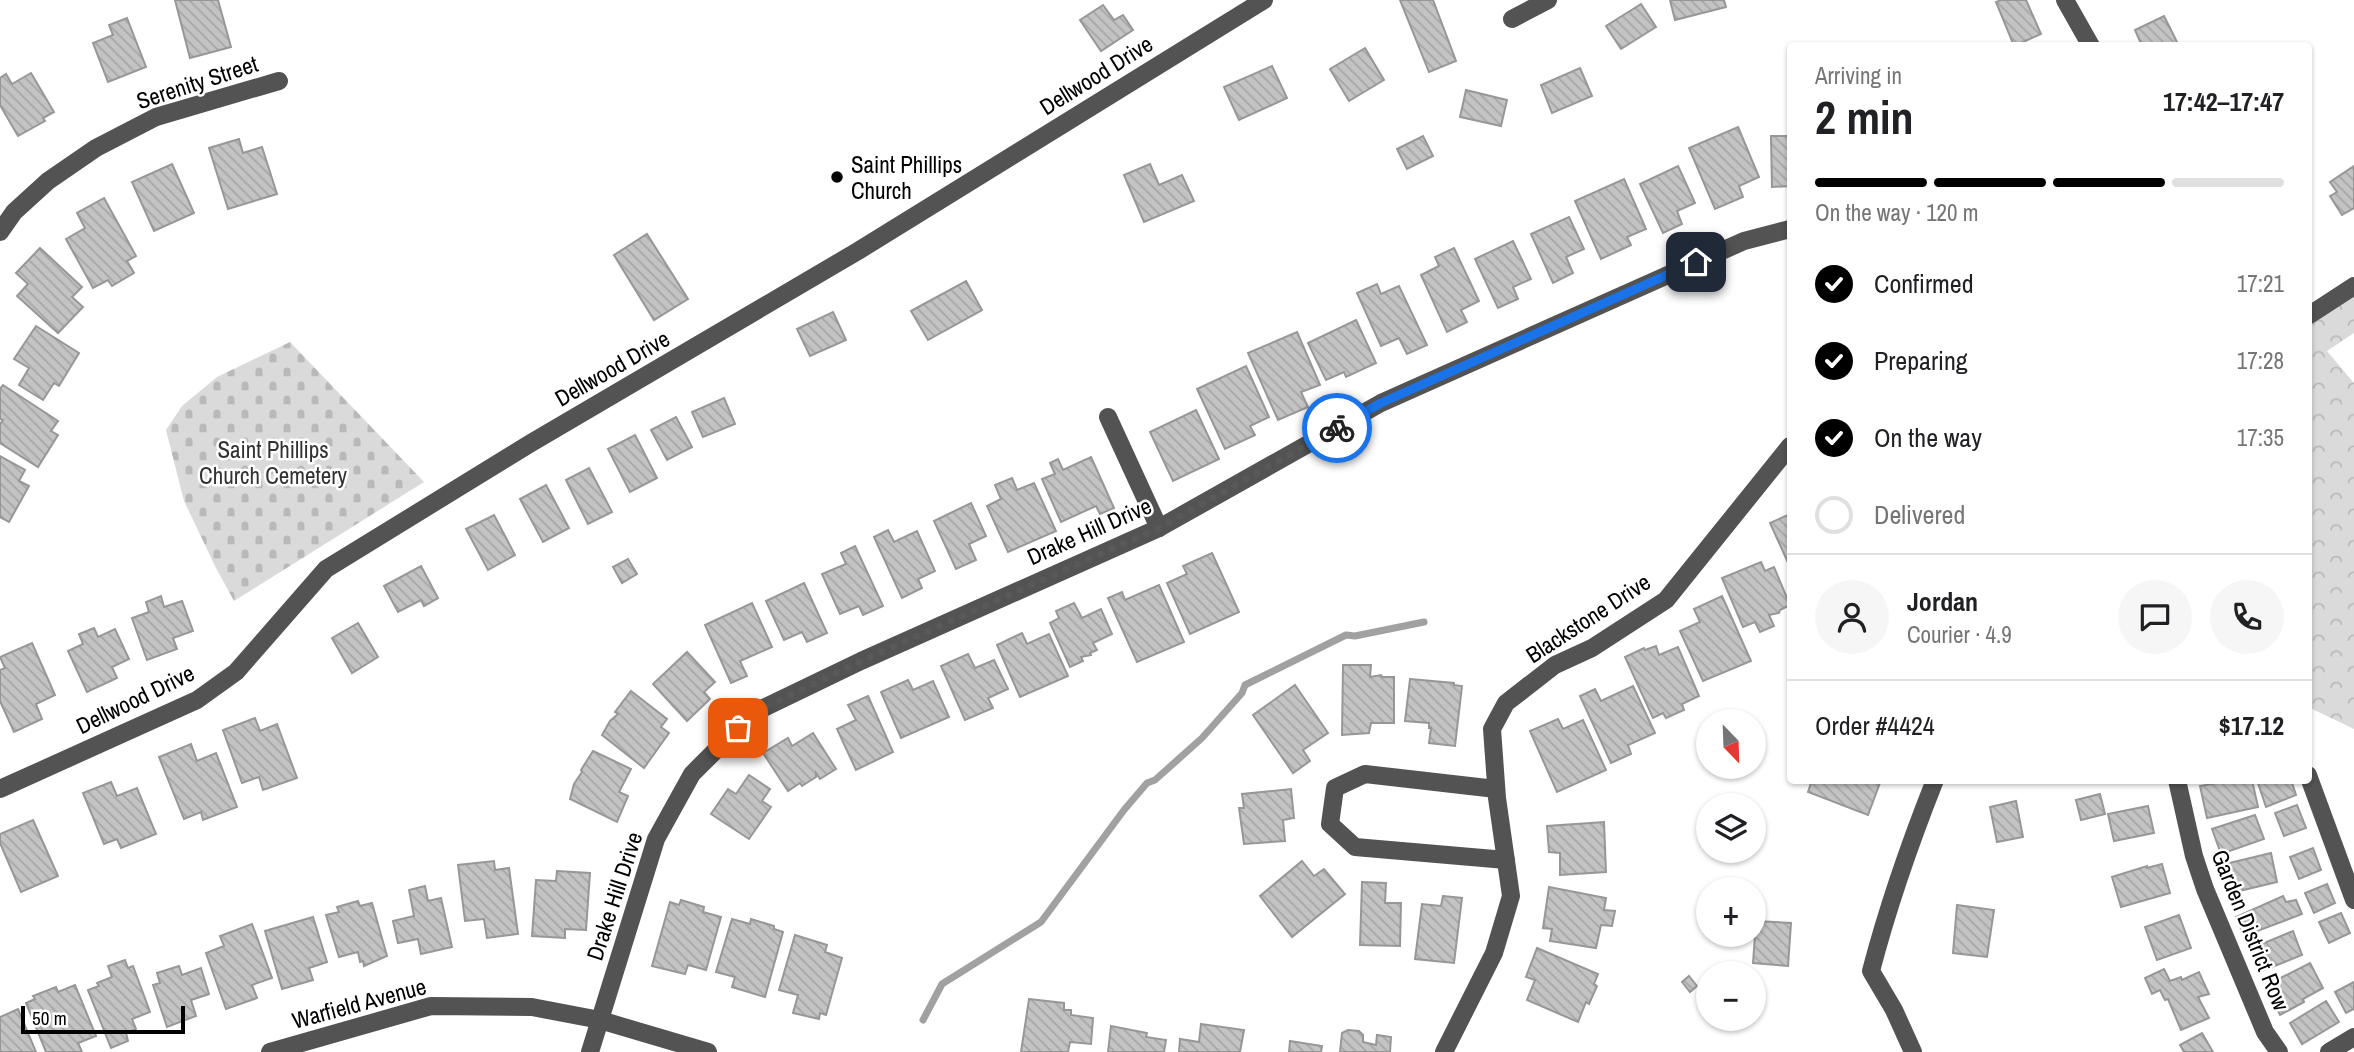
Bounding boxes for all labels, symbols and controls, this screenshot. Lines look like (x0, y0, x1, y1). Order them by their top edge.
street label: Dellwood Drive (1034, 28, 1158, 122)
street label: Serenity Street (132, 48, 262, 116)
text: Arriving in (1815, 60, 1902, 91)
text: 17:42–17:47 (2163, 84, 2284, 119)
text: 2 min (1815, 86, 1914, 148)
place label: Saint Phillips Church (851, 149, 962, 206)
marker: Saint Phillips Church (829, 169, 845, 185)
text: On the way · 120 m (1815, 197, 1979, 228)
pin (1666, 232, 1726, 292)
icon: home (1677, 243, 1715, 281)
icon: check (1815, 265, 1853, 303)
text: Confirmed (1874, 266, 1974, 301)
text: 17:21 (2237, 268, 2284, 299)
street label: Dellwood Drive (549, 323, 675, 413)
icon: check (1815, 342, 1853, 380)
text: Preparing (1874, 343, 1968, 378)
text: 17:28 (2237, 345, 2284, 376)
courier (1302, 393, 1372, 463)
icon: bike (1318, 409, 1356, 447)
icon: check (1815, 419, 1853, 457)
text: On the way (1874, 420, 1982, 455)
text: 17:35 (2237, 422, 2284, 453)
park label: Saint Phillips Church Cemetery (199, 434, 347, 491)
street label: Drake Hill Drive (1022, 490, 1156, 572)
text: Delivered (1874, 497, 1965, 532)
street label: Blackstone Drive (1520, 566, 1656, 670)
button: person (1815, 580, 1889, 654)
button: chat (2118, 580, 2192, 654)
button: phone (2210, 580, 2284, 654)
text: Jordan (1907, 584, 1978, 619)
text: Courier · 4.9 (1907, 619, 2012, 650)
street label: Dellwood Drive (71, 657, 199, 741)
pin (708, 698, 768, 758)
text: Order #4424 (1815, 708, 1935, 743)
text: $17.12 (2219, 708, 2284, 743)
icon: bag (719, 709, 757, 747)
north arrow (1696, 709, 1766, 779)
map controls (1696, 709, 1766, 1031)
button: layers (1696, 793, 1766, 863)
street label: Drake Hill Drive (579, 828, 649, 964)
street label: Garden District Row (2205, 845, 2298, 1015)
button: + (1696, 877, 1766, 947)
button: − (1696, 961, 1766, 1031)
street label: Warfield Avenue (289, 970, 429, 1036)
scale bar (21, 1003, 186, 1035)
text: 50 m (32, 1005, 67, 1031)

